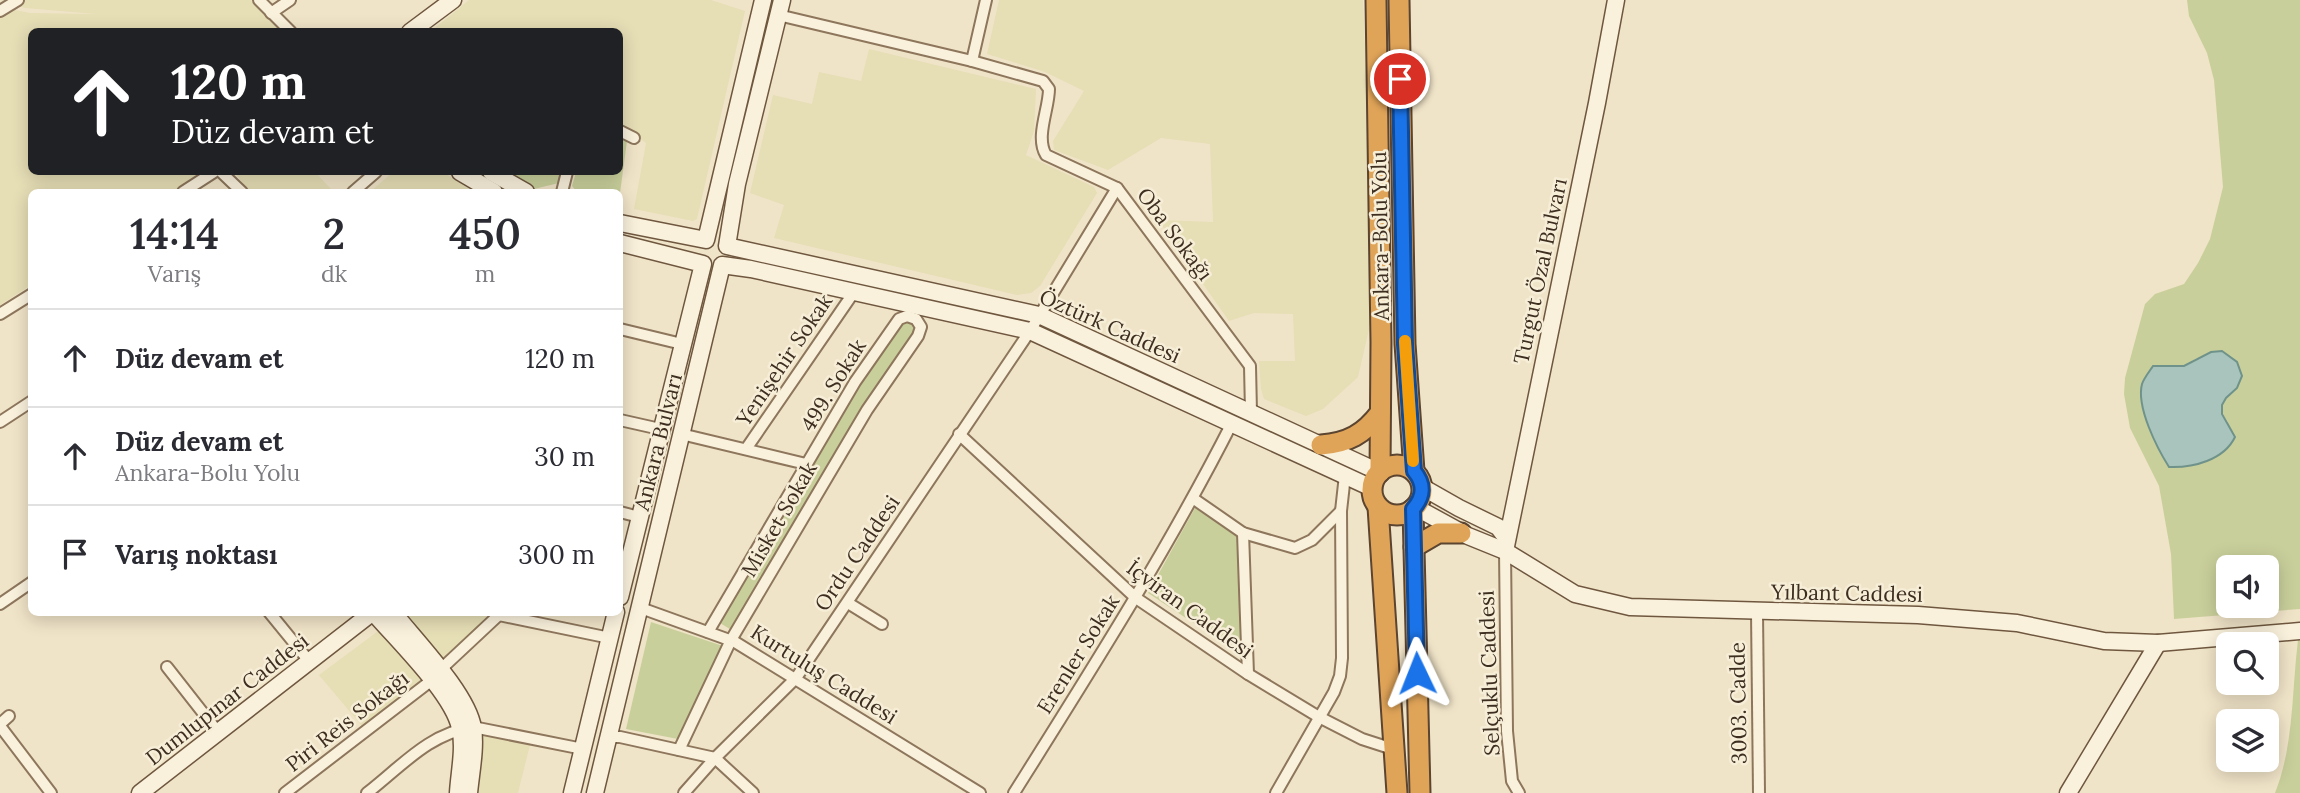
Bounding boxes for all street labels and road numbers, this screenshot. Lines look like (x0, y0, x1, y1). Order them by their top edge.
street label: Ankara-Bolu Yolu (1365, 151, 1395, 322)
street label: Turgut Özal Bulvarı (1507, 176, 1573, 366)
street label: Oba Sokağı (1131, 182, 1219, 286)
street label: Öztürk Caddesi (1035, 283, 1185, 369)
street label: Yenişehir Sokak (729, 288, 839, 432)
street label: 499. Sokak (794, 333, 872, 436)
street label: Ankara Bulvarı (628, 370, 688, 514)
street label: Misket Sokak (735, 456, 823, 581)
street label: Ordu Caddesi (808, 490, 906, 616)
street label: İçviran Caddesi (1121, 554, 1259, 664)
street label: Yılbant Caddesi (1770, 578, 1923, 608)
street label: Erenler Sokak (1031, 589, 1126, 719)
street label: Selçuklu Caddesi (1473, 590, 1505, 756)
street label: Kurtuluş Caddesi (746, 618, 902, 730)
street label: Dumlupınar Caddesi (140, 627, 314, 771)
street label: 3003. Cadde (1723, 642, 1753, 764)
street label: Piri Reis Sokağı (280, 664, 414, 778)

